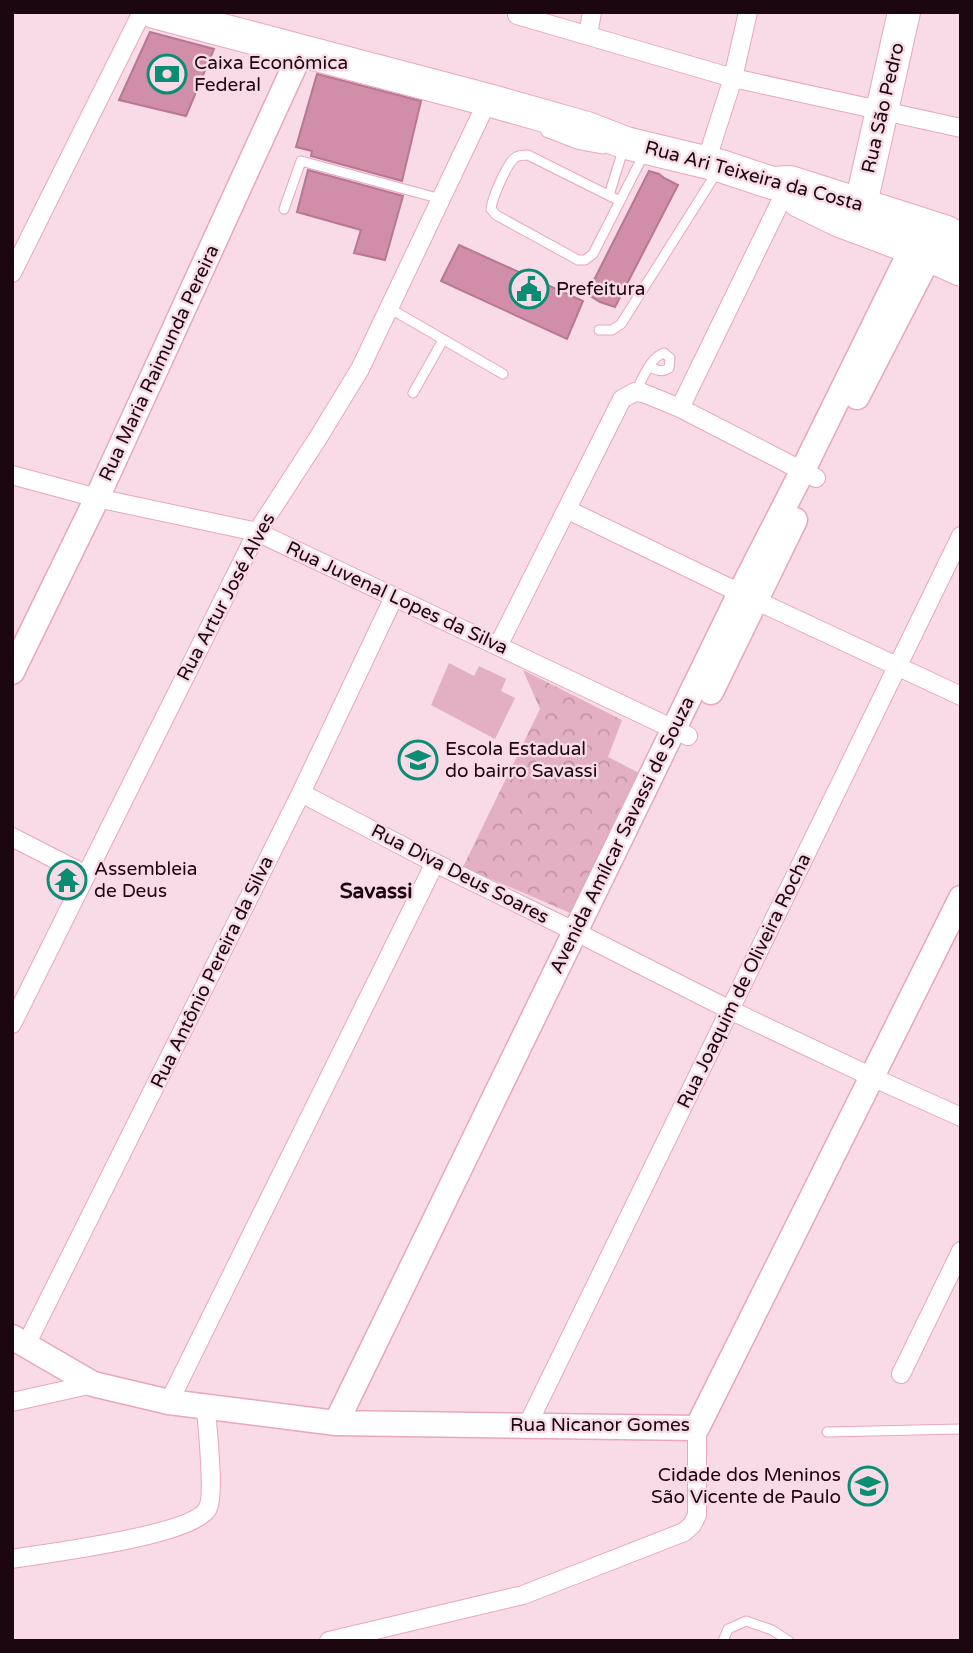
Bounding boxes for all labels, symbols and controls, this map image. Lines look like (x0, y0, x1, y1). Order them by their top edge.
street label: Rua São Pedro (857, 41, 909, 175)
place label: Caixa Econômica Federal (194, 52, 348, 96)
bank icon: Caixa Econômica Federal (146, 53, 188, 95)
street label: Rua Ari Teixeira da Costa (642, 136, 866, 216)
street label: Rua Maria Raimunda Pereira (94, 241, 224, 485)
public building icon: Prefeitura (508, 268, 550, 310)
place label: Prefeitura (556, 278, 645, 300)
street label: Rua Artur José Alves (172, 509, 280, 685)
street label: Rua Juvenal Lopes da Silva (283, 537, 511, 659)
street label: Avenida Amílcar Savassi de Souza (545, 693, 699, 977)
place label: Escola Estadual do bairro Savassi (445, 738, 597, 782)
school or university icon: Escola Estadual do bairro Savassi (397, 739, 439, 781)
street label: Rua Diva Deus Soares (368, 820, 552, 928)
street label: Rua Joaquim de Oliveira Rocha (673, 850, 815, 1112)
street label: Rua Antônio Pereira da Silva (146, 852, 278, 1092)
place label: Assembleia de Deus (94, 858, 198, 902)
temple icon: Assembleia de Deus (46, 859, 88, 901)
district label: Savassi (340, 879, 412, 904)
street label: Rua Nicanor Gomes (510, 1414, 690, 1436)
place label: Cidade dos Meninos São Vicente de Paulo (651, 1464, 841, 1508)
school or university icon: Cidade dos Meninos São Vicente de Paulo (847, 1465, 889, 1507)

